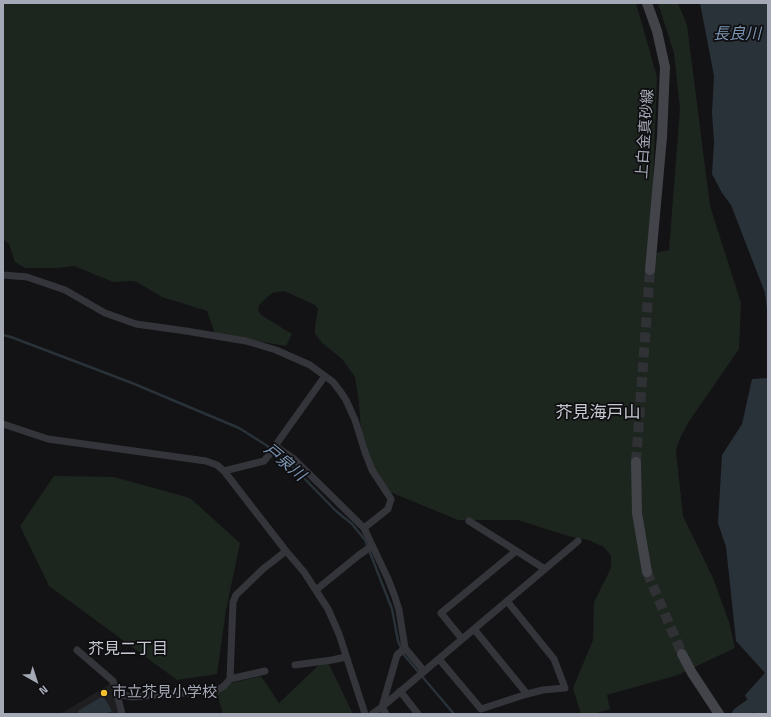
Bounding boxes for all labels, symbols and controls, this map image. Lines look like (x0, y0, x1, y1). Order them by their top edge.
water label: 長良川 (713, 25, 761, 45)
street label: 上白金真砂線 (634, 88, 658, 180)
district label: 芥見海戸山 (556, 404, 640, 424)
water label: 戸泉川 (259, 440, 309, 486)
district label: 芥見二丁目 (88, 640, 168, 660)
north arrow (16, 661, 56, 701)
text: N (36, 682, 52, 699)
place label: 市立芥見小学校 (112, 684, 217, 702)
marker: 市立芥見小学校 (99, 688, 109, 698)

